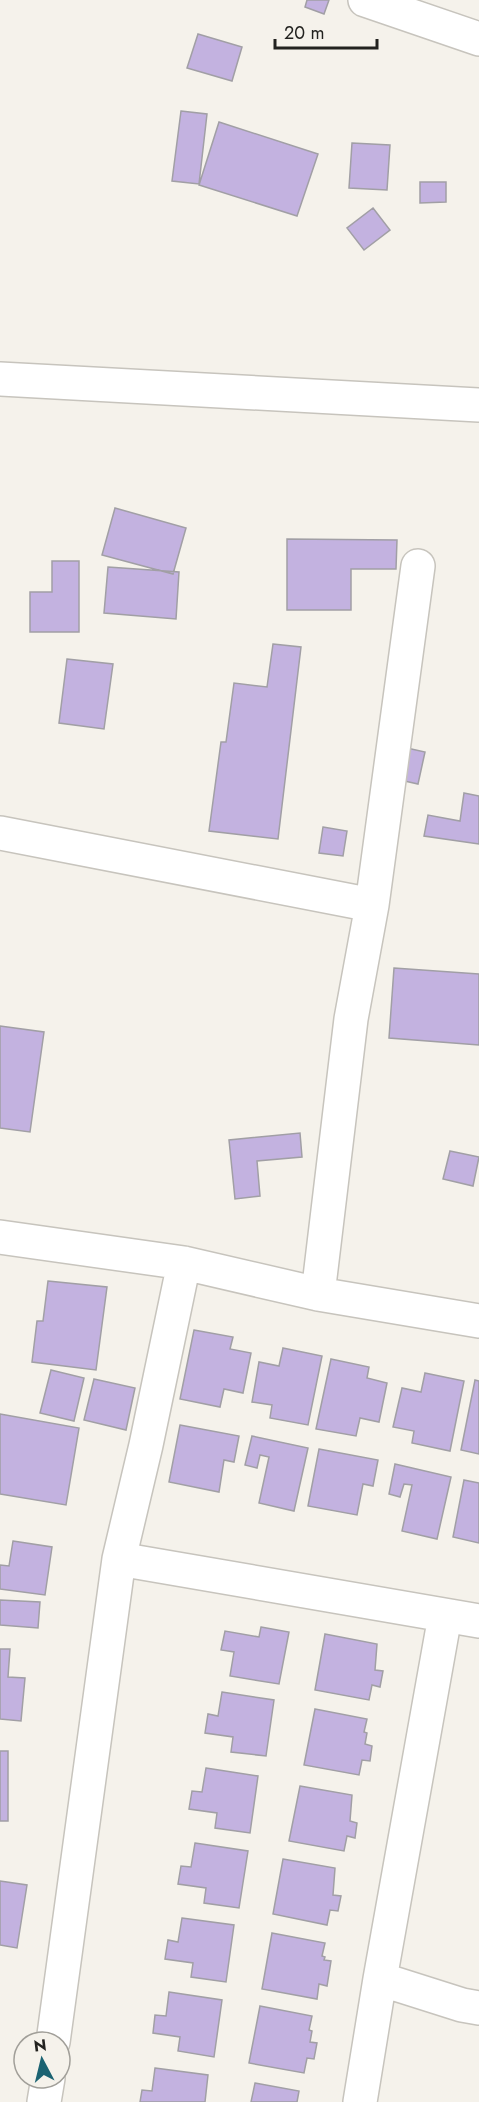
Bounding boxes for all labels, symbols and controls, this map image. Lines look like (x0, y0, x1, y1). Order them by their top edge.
scale bar (275, 12, 377, 50)
text: 20 m (284, 20, 324, 46)
north arrow (12, 2030, 72, 2090)
text: N (33, 2033, 48, 2058)

